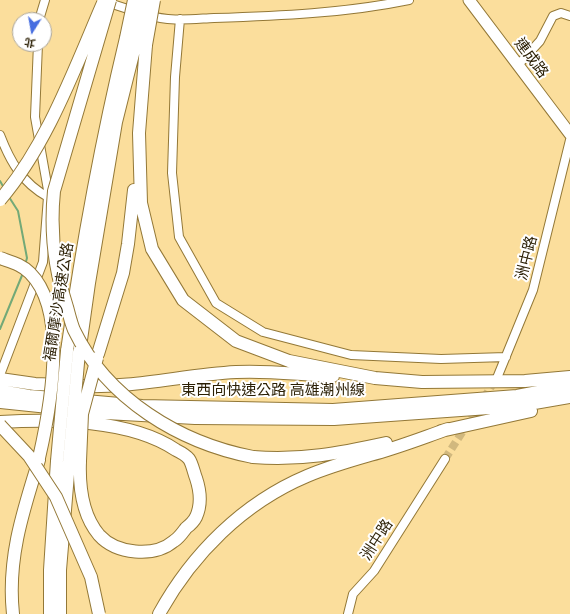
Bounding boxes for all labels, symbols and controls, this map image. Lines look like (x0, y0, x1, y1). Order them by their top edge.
north arrow (12, 12, 52, 52)
text: 北 (23, 35, 37, 51)
street label: 連成路 (510, 35, 552, 81)
street label: 洲中路 (513, 234, 541, 282)
street label: 福爾摩沙高速公路 (41, 241, 77, 363)
street label: 東西向快速公路 高雄潮州線 (181, 382, 365, 400)
street label: 洲中路 (357, 516, 397, 564)

